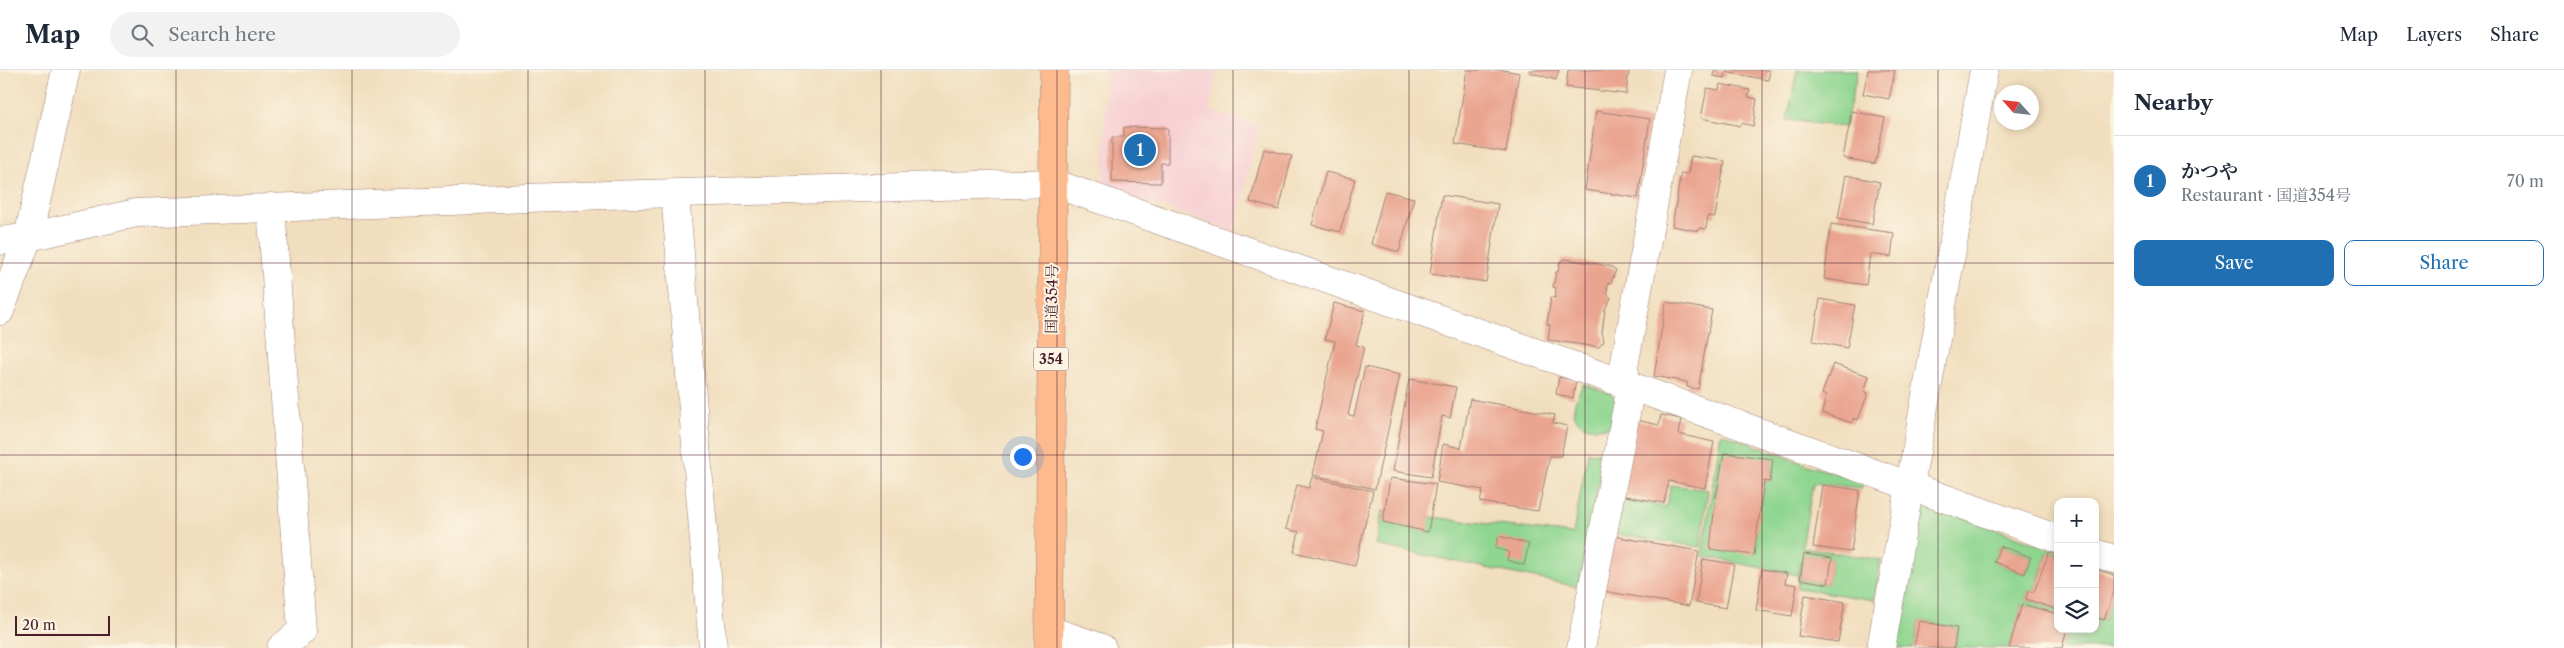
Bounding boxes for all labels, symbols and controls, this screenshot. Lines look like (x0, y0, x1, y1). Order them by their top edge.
search box (110, 12, 460, 57)
text: Map (25, 20, 80, 49)
icon: search (128, 21, 156, 49)
text: Search here (168, 23, 276, 46)
text: Map (2340, 24, 2378, 46)
text: Layers (2406, 24, 2462, 46)
text: Share (2490, 24, 2539, 46)
north arrow (1994, 85, 2039, 130)
text: Nearby (2134, 90, 2213, 115)
pin: 1 (1124, 131, 1156, 169)
text: かつや (2181, 160, 2238, 183)
text: 1 (2146, 171, 2154, 191)
text: 70 m (2507, 171, 2544, 191)
text: Restaurant · 国道354号 (2181, 185, 2351, 205)
button: Save (2134, 240, 2334, 286)
button: Share (2344, 240, 2544, 286)
street label: 国道354号 (1041, 264, 1062, 334)
road number: 354 (1034, 348, 1068, 370)
your location (1010, 444, 1036, 470)
map controls (2054, 498, 2099, 633)
button: + (2054, 498, 2099, 543)
button: − (2054, 543, 2099, 588)
button: layers (2054, 588, 2099, 633)
scale bar (15, 613, 110, 636)
text: 20 m (22, 616, 56, 634)

